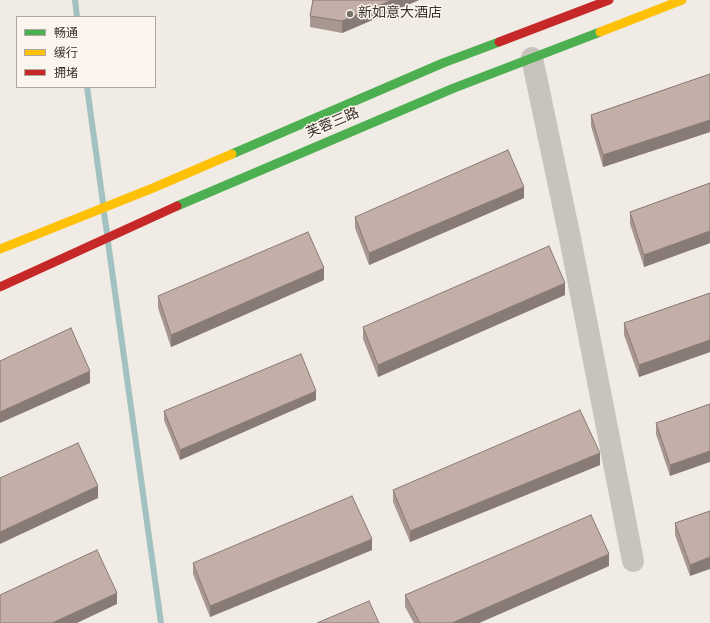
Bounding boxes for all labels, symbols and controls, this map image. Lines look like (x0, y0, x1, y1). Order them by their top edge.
place label: 新如意大酒店 (358, 6, 442, 22)
marker: 新如意大酒店 (345, 9, 355, 19)
legend (16, 16, 156, 88)
text: 畅通 (54, 25, 78, 42)
text: 缓行 (54, 45, 78, 62)
text: 拥堵 (54, 65, 78, 82)
street label: 芙蓉三路 (304, 105, 362, 143)

